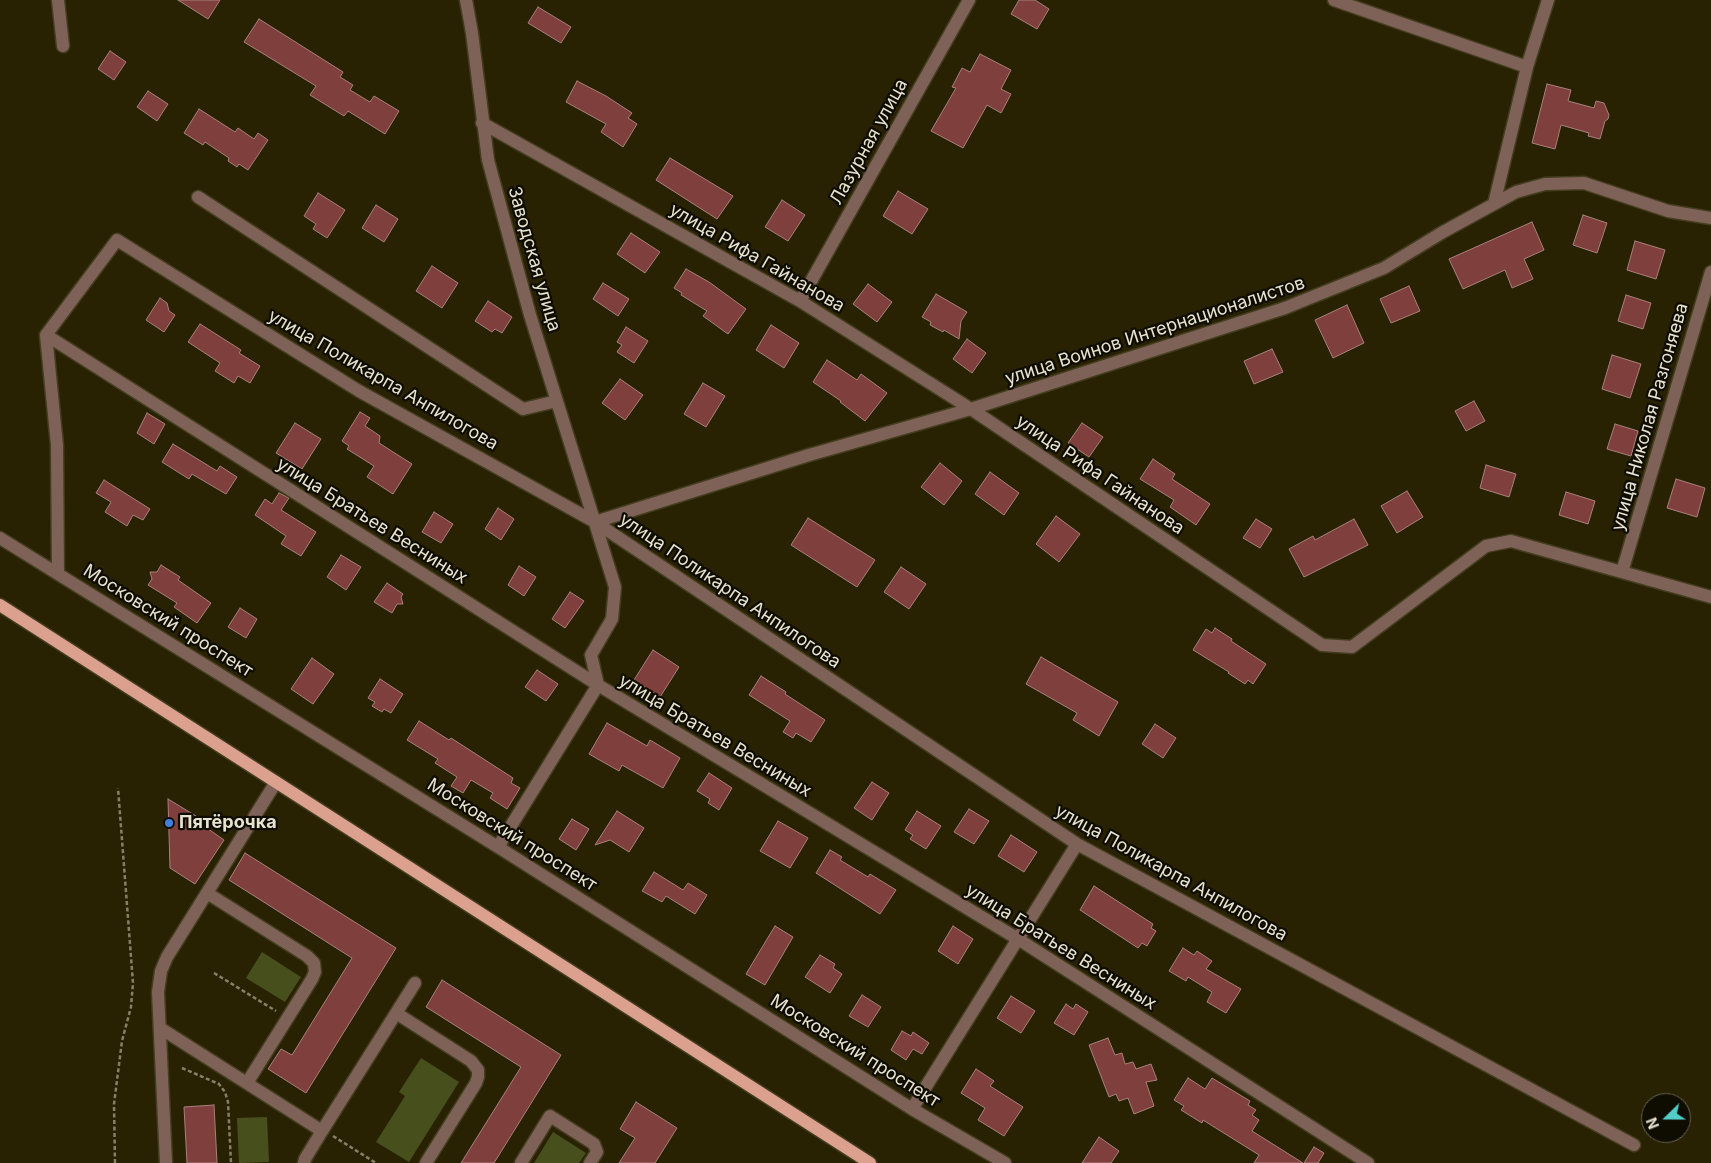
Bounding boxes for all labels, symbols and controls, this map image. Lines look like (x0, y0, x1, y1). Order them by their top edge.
street label: Лазурная улица (826, 75, 912, 209)
street label: Заводская улица (503, 184, 565, 334)
street label: улица Рифа Гайнанова (666, 199, 848, 317)
street label: улица Воинов Интернационалистов (1002, 272, 1308, 390)
street label: улица Николая Разгоняева (1607, 301, 1693, 533)
street label: улица Поликарпа Анпилогова (264, 305, 502, 455)
street label: улица Рифа Гайнанова (1012, 411, 1188, 539)
street label: улица Братьев Весниных (273, 453, 471, 589)
street label: улица Поликарпа Анпилогова (615, 509, 845, 673)
street label: Московский проспект (79, 560, 257, 682)
street label: улица Братьев Весниных (615, 670, 815, 802)
street label: Московский проспект (423, 774, 601, 896)
street label: улица Поликарпа Анпилогова (1051, 800, 1291, 946)
place label: Пятёрочка (179, 812, 277, 834)
marker: Пятёрочка (163, 817, 175, 829)
street label: улица Братьев Весниных (962, 879, 1160, 1015)
street label: Московский проспект (766, 990, 944, 1112)
north arrow (1641, 1093, 1691, 1143)
text: N (1643, 1115, 1662, 1132)

